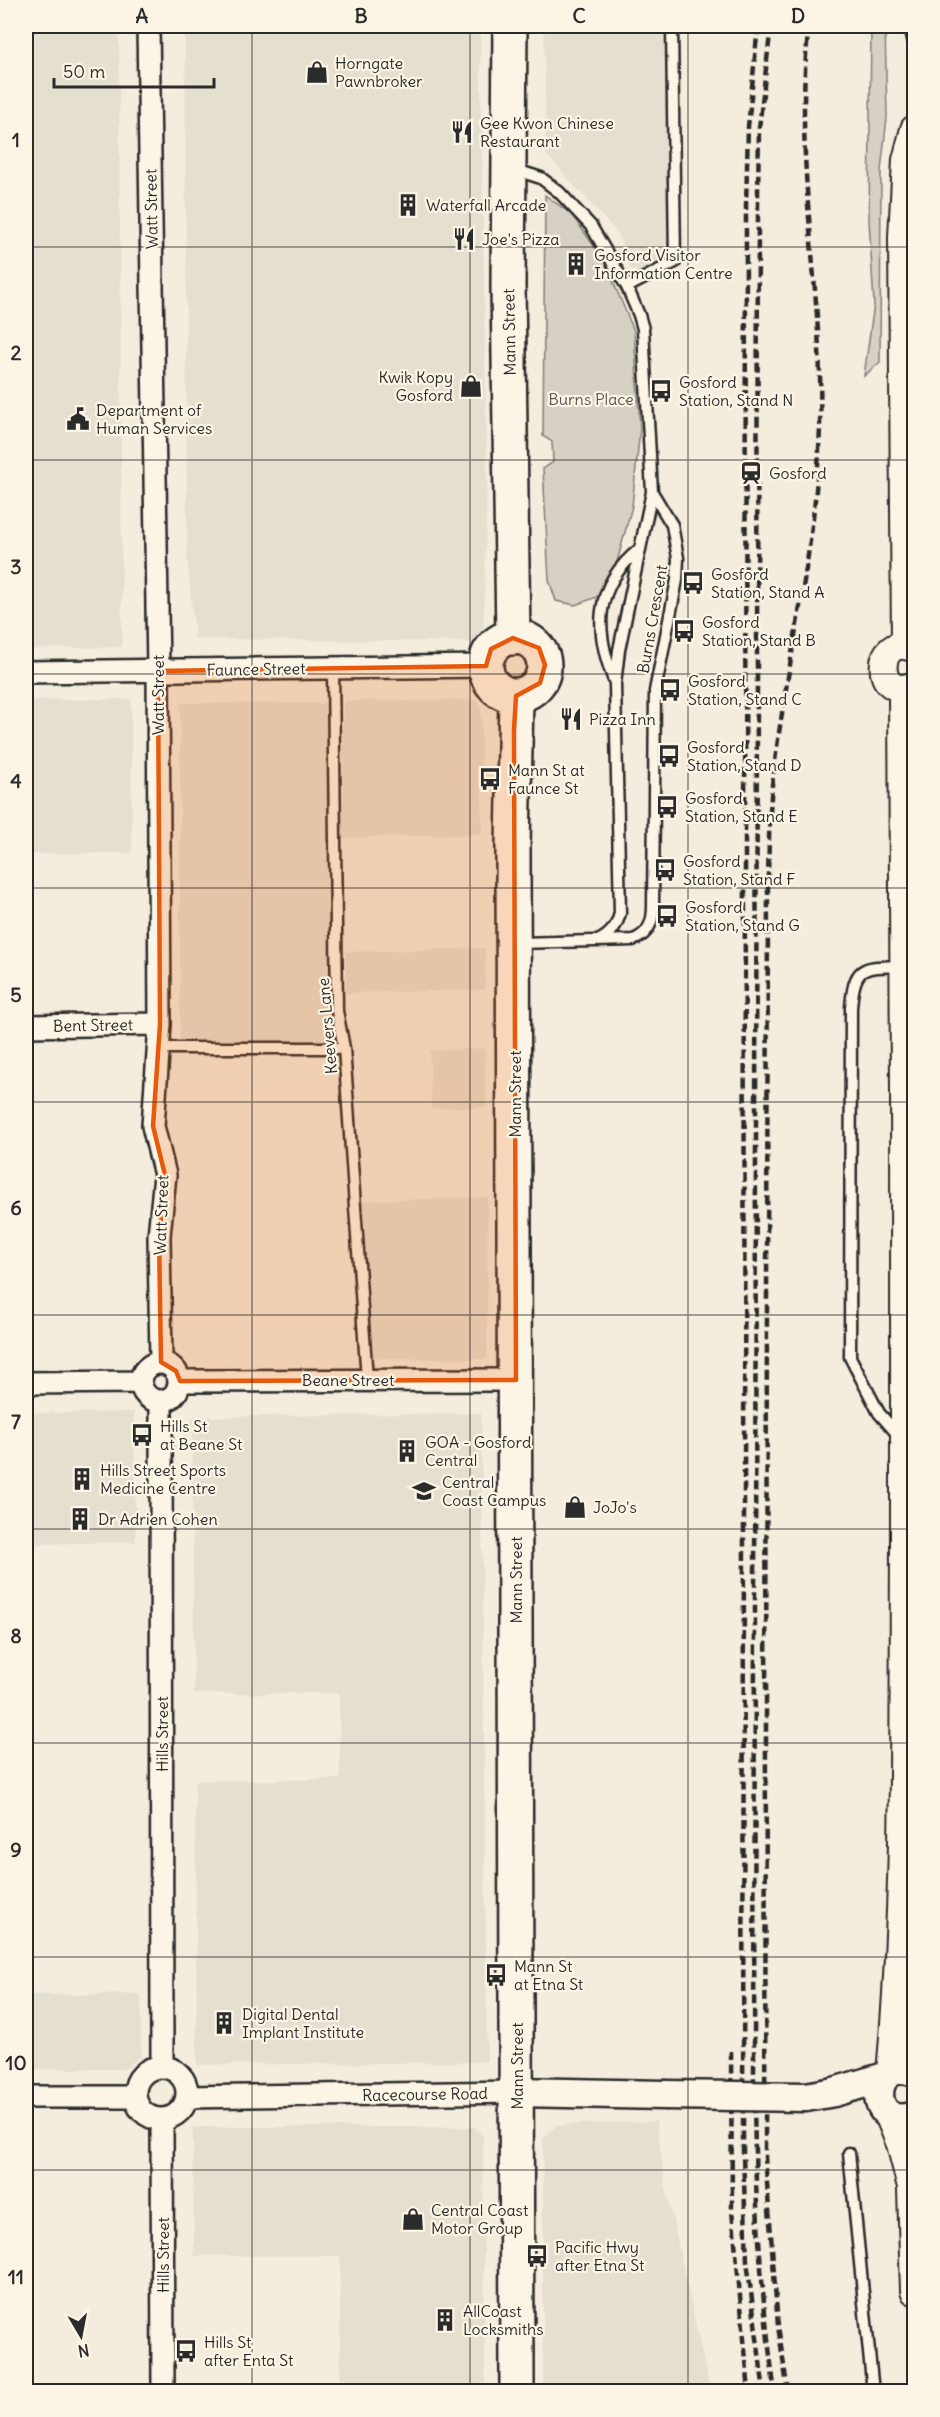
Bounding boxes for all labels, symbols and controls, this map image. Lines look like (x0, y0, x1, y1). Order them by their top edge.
text: A (136, 3, 149, 28)
text: B (354, 3, 368, 28)
text: C (572, 3, 586, 28)
text: D (791, 3, 805, 28)
scale bar (54, 51, 214, 89)
place label: Horngate Pawnbroker (335, 53, 423, 91)
shop icon: Horngate Pawnbroker (304, 59, 330, 85)
text: 50 m (63, 60, 105, 83)
place label: Gee Kwon Chinese Restaurant (480, 113, 614, 151)
restaurant icon: Gee Kwon Chinese Restaurant (449, 119, 475, 145)
text: 1 (12, 127, 20, 152)
street label: Watt Street (140, 168, 162, 249)
building icon: Waterfall Arcade (395, 192, 421, 218)
place label: Waterfall Arcade (426, 195, 546, 215)
restaurant icon: Joe's Pizza (451, 226, 477, 252)
place label: Joe's Pizza (482, 229, 559, 249)
place label: Gosford Visitor Information Centre (594, 245, 733, 283)
building icon: Gosford Visitor Information Centre (563, 251, 589, 277)
street label: Mann Street (498, 288, 520, 376)
text: 2 (11, 340, 22, 365)
place label: Kwik Kopy Gosford (379, 367, 453, 405)
place label: Gosford Station, Stand N (679, 372, 793, 410)
shop icon: Kwik Kopy Gosford (458, 373, 484, 399)
bus stop icon: Gosford Station, Stand N (648, 378, 674, 404)
park label: Burns Place (548, 389, 634, 409)
place label: Department of Human Services (96, 400, 212, 438)
public building icon: Department of Human Services (65, 406, 91, 432)
station icon: Gosford (738, 460, 764, 486)
place label: Gosford (769, 463, 827, 483)
text: 3 (10, 554, 22, 579)
street label: Burns Crescent (633, 562, 672, 675)
place label: Gosford Station, Stand A (711, 564, 824, 602)
bus stop icon: Gosford Station, Stand A (680, 570, 706, 596)
place label: Gosford Station, Stand B (702, 612, 816, 650)
bus stop icon: Gosford Station, Stand B (671, 618, 697, 644)
street label: Watt Street (148, 654, 168, 735)
street label: Faunce Street (206, 658, 306, 680)
place label: Gosford Station, Stand C (688, 671, 802, 709)
bus stop icon: Gosford Station, Stand C (657, 677, 683, 703)
restaurant icon: Pizza Inn (558, 706, 584, 732)
place label: Pizza Inn (589, 709, 656, 729)
place label: Gosford Station, Stand D (687, 737, 802, 775)
bus stop icon: Gosford Station, Stand D (656, 743, 682, 769)
place label: Mann St at Faunce St (508, 760, 585, 798)
bus stop icon: Mann St at Faunce St (477, 766, 503, 792)
text: 4 (10, 768, 22, 793)
place label: Gosford Station, Stand E (685, 788, 798, 826)
bus stop icon: Gosford Station, Stand E (654, 794, 680, 820)
place label: Gosford Station, Stand F (683, 851, 795, 889)
bus stop icon: Gosford Station, Stand F (652, 857, 678, 883)
place label: Gosford Station, Stand G (685, 897, 800, 935)
bus stop icon: Gosford Station, Stand G (654, 903, 680, 929)
street label: Keevers Lane (313, 977, 341, 1075)
text: 5 (10, 982, 22, 1007)
street label: Bent Street (53, 1014, 134, 1036)
street label: Mann Street (505, 1050, 525, 1138)
street label: Watt Street (150, 1174, 172, 1256)
text: 6 (10, 1195, 22, 1220)
street label: Beane Street (302, 1370, 395, 1390)
text: 7 (11, 1409, 21, 1434)
place label: Hills St at Beane St (160, 1416, 243, 1454)
bus stop icon: Hills St at Beane St (129, 1422, 155, 1448)
place label: GOA - Gosford Central (425, 1432, 531, 1470)
building icon: GOA - Gosford Central (394, 1438, 420, 1464)
place label: Hills Street Sports Medicine Centre (100, 1460, 226, 1498)
building icon: Hills Street Sports Medicine Centre (69, 1466, 95, 1492)
place label: Central Coast Campus (442, 1472, 546, 1510)
school or university icon: Central Coast Campus (411, 1478, 437, 1504)
shop icon: JoJo's (562, 1494, 588, 1520)
place label: JoJo's (593, 1497, 637, 1517)
building icon: Dr Adrien Cohen (67, 1506, 93, 1532)
place label: Dr Adrien Cohen (98, 1509, 218, 1529)
street label: Mann Street (506, 1536, 526, 1624)
text: 8 (10, 1623, 22, 1648)
street label: Hills Street (152, 1695, 172, 1772)
text: 9 (10, 1837, 22, 1862)
place label: Mann St at Etna St (514, 1956, 584, 1994)
bus stop icon: Mann St at Etna St (483, 1962, 509, 1988)
place label: Digital Dental Implant Institute (242, 2004, 364, 2042)
building icon: Digital Dental Implant Institute (211, 2010, 237, 2036)
street label: Mann Street (507, 2022, 527, 2110)
text: 10 (5, 2050, 27, 2075)
street label: Racecourse Road (362, 2083, 488, 2105)
place label: Central Coast Motor Group (431, 2200, 529, 2238)
shop icon: Central Coast Motor Group (400, 2206, 426, 2232)
street label: Hills Street (153, 2216, 173, 2293)
place label: Pacific Hwy after Etna St (555, 2237, 645, 2275)
bus stop icon: Pacific Hwy after Etna St (524, 2243, 550, 2269)
text: 11 (8, 2264, 24, 2289)
place label: AllCoast Locksmiths (463, 2301, 544, 2339)
north arrow (51, 2306, 111, 2366)
building icon: AllCoast Locksmiths (432, 2307, 458, 2333)
place label: Hills St after Enta St (204, 2332, 294, 2370)
bus stop icon: Hills St after Enta St (173, 2338, 199, 2364)
text: N (76, 2340, 91, 2362)

